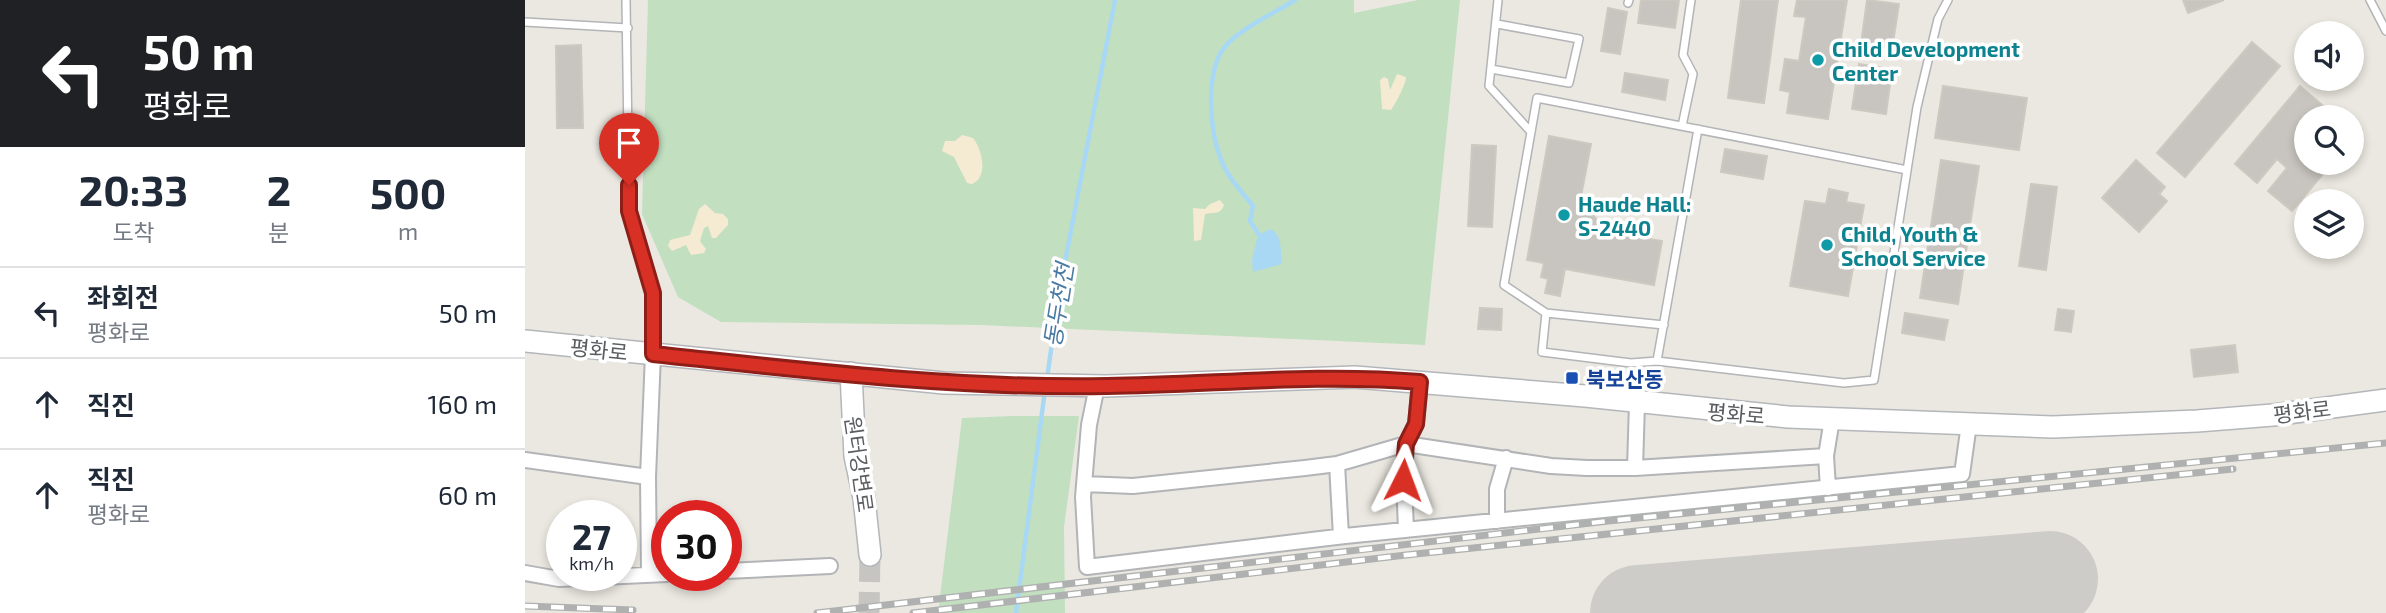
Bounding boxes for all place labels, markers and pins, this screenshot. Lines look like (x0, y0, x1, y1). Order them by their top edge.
place label: Child Development Center (1832, 36, 2020, 85)
marker: Child Development Center (1810, 52, 1826, 68)
pin (599, 113, 659, 185)
place label: Haude Hall: S-2440 (1578, 191, 1692, 240)
marker: Haude Hall: S-2440 (1556, 207, 1572, 223)
place label: Child, Youth & School Service (1841, 221, 1986, 270)
marker: Child, Youth & School Service (1819, 237, 1835, 253)
place label: 북보산동 (1586, 366, 1663, 391)
marker: 북보산동 (1564, 370, 1580, 386)

